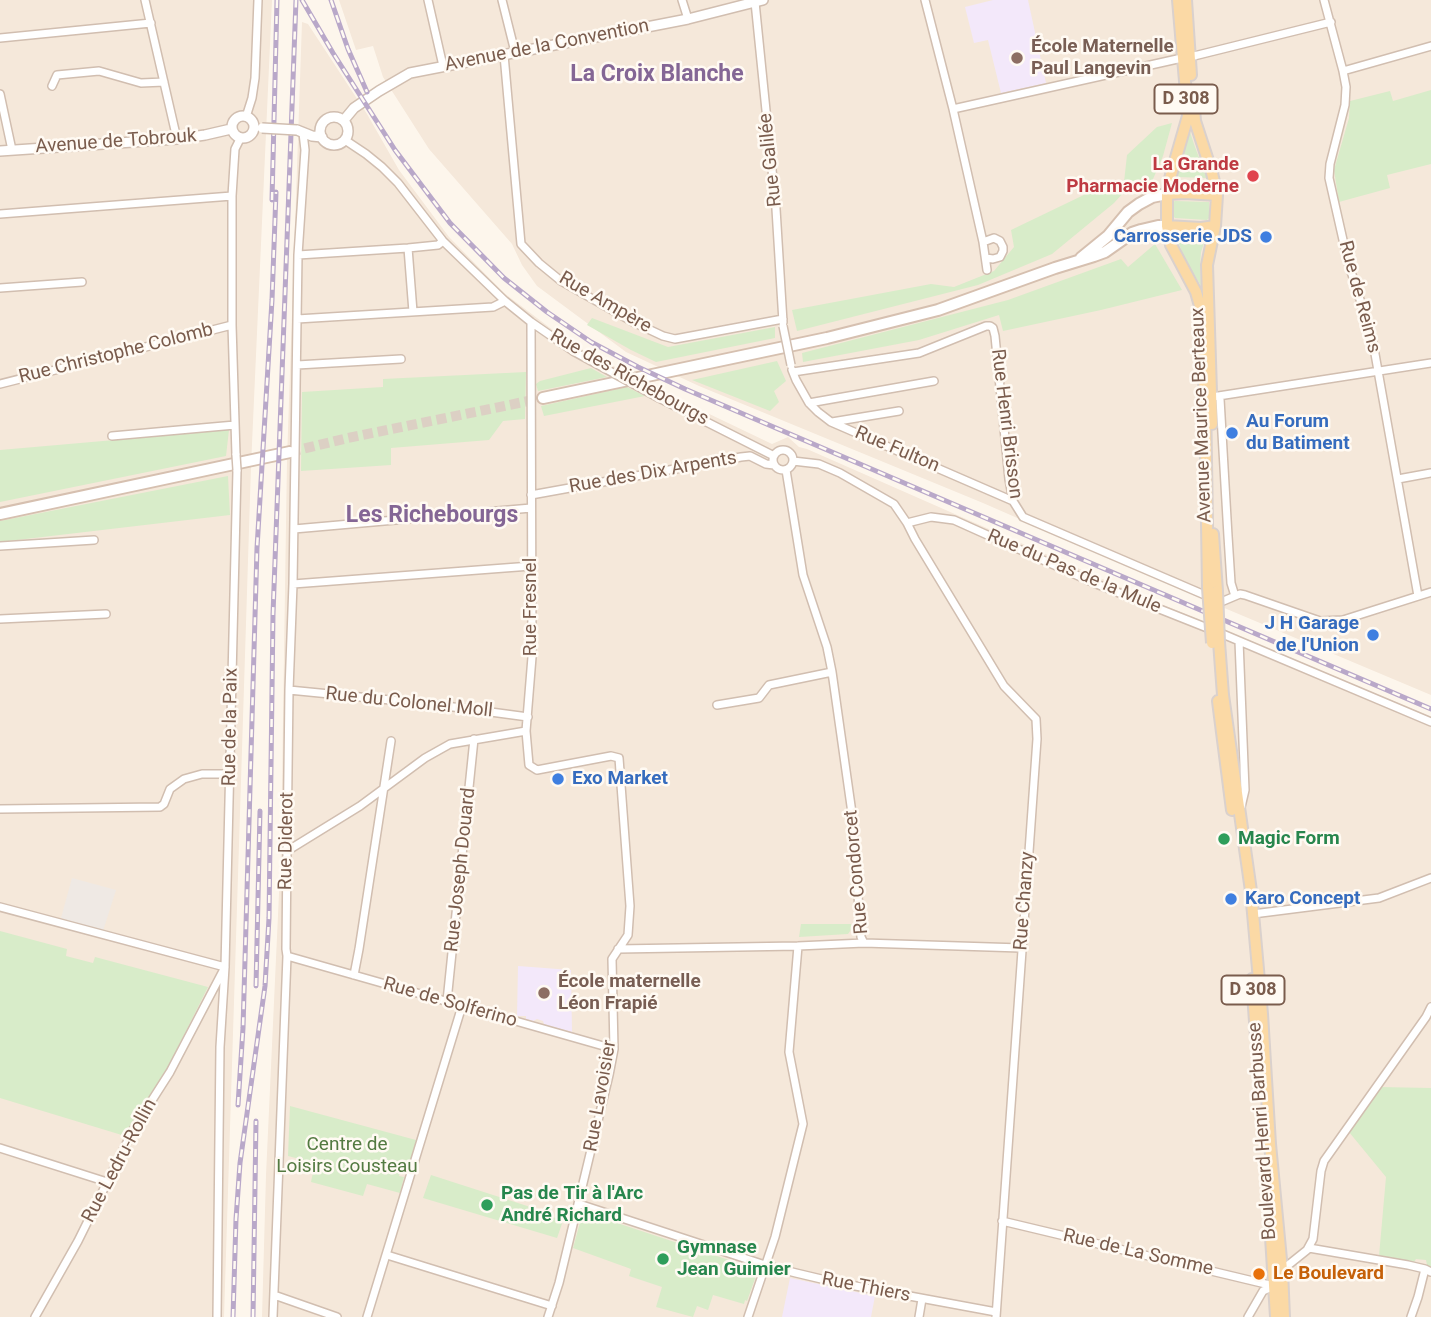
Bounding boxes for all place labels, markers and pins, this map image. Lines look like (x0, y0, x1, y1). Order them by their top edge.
place label: École Maternelle Paul Langevin (1031, 36, 1174, 80)
marker: École Maternelle Paul Langevin (1009, 50, 1025, 66)
place label: La Grande Pharmacie Moderne (1066, 154, 1239, 198)
marker: La Grande Pharmacie Moderne (1245, 168, 1261, 184)
place label: Carrosserie JDS (1114, 226, 1252, 248)
marker: Carrosserie JDS (1258, 229, 1274, 245)
place label: Au Forum du Batiment (1246, 411, 1350, 455)
marker: Au Forum du Batiment (1224, 425, 1240, 441)
place label: J H Garage de l'Union (1264, 613, 1359, 657)
marker: J H Garage de l'Union (1365, 627, 1381, 643)
place label: Exo Market (572, 768, 668, 790)
marker: Exo Market (550, 771, 566, 787)
place label: Magic Form (1238, 828, 1340, 850)
marker: Magic Form (1216, 831, 1232, 847)
place label: Karo Concept (1245, 888, 1360, 910)
marker: Karo Concept (1223, 891, 1239, 907)
place label: École maternelle Léon Frapié (558, 971, 701, 1015)
marker: École maternelle Léon Frapié (536, 985, 552, 1001)
place label: Pas de Tir à l'Arc André Richard (501, 1183, 643, 1227)
marker: Pas de Tir à l'Arc André Richard (479, 1197, 495, 1213)
place label: Gymnase Jean Guimier (677, 1237, 791, 1281)
marker: Gymnase Jean Guimier (655, 1251, 671, 1267)
place label: Le Boulevard (1273, 1263, 1384, 1285)
marker: Le Boulevard (1251, 1266, 1267, 1282)

